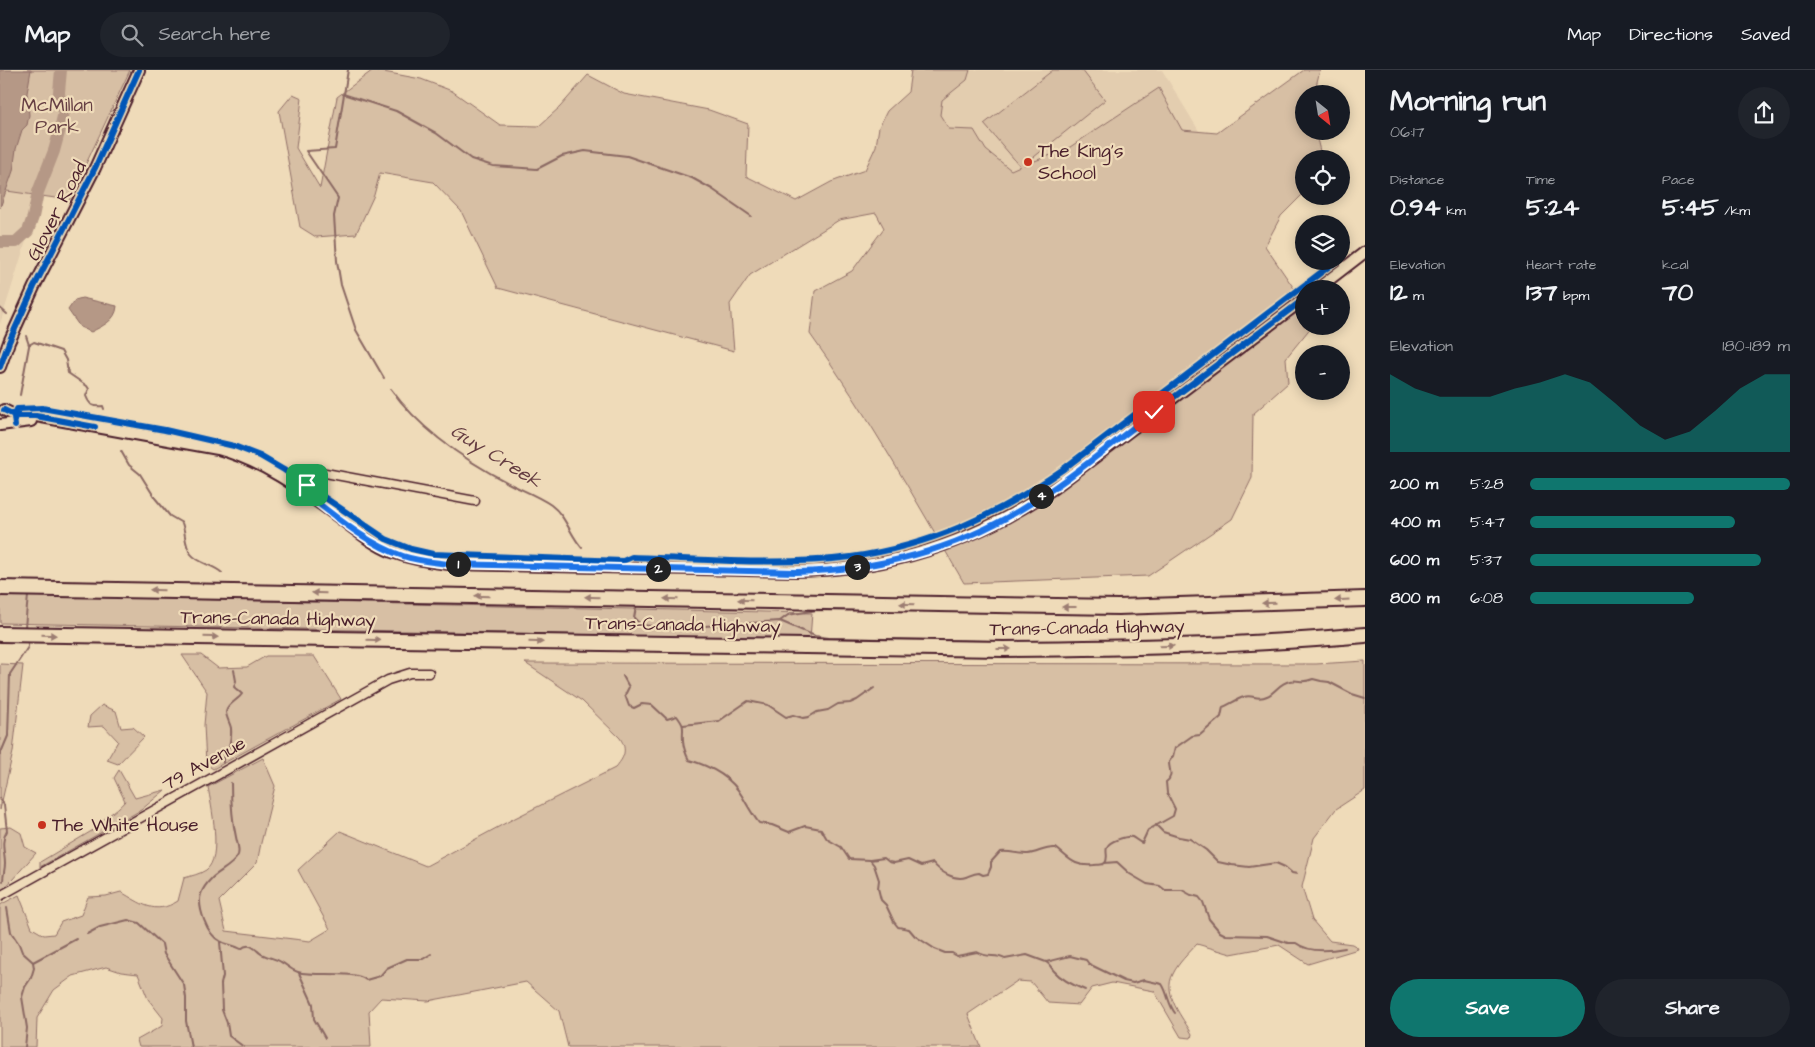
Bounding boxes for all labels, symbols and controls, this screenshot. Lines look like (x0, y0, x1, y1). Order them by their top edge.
search box (100, 12, 450, 57)
text: Map (25, 18, 70, 52)
icon: search (118, 21, 146, 49)
text: Search here (158, 21, 271, 48)
text: Map (1567, 22, 1601, 47)
text: Directions (1629, 22, 1713, 47)
text: Saved (1741, 22, 1790, 47)
text: Morning run (1390, 82, 1546, 121)
north arrow (1295, 85, 1350, 140)
map controls (1295, 85, 1350, 400)
button: share (1738, 87, 1790, 139)
park label: McMillan Park (21, 92, 93, 141)
text: 06:17 (1390, 121, 1425, 143)
place label: The King's School (1038, 138, 1123, 187)
button: locate (1295, 150, 1350, 205)
street label: Glover Road (20, 156, 94, 266)
marker: The King's School (1022, 156, 1034, 168)
text: Distance (1390, 170, 1444, 190)
text: Time (1526, 170, 1555, 190)
text: Pace (1662, 170, 1694, 190)
text: 0.94 (1390, 190, 1441, 225)
text: 5:24 (1526, 190, 1579, 225)
text: 5:45 (1662, 190, 1719, 225)
text: km (1441, 201, 1466, 221)
text: /km (1719, 201, 1750, 221)
button: layers (1295, 215, 1350, 270)
text: Elevation (1390, 255, 1445, 275)
text: Heart rate (1526, 255, 1596, 275)
text: kcal (1662, 255, 1689, 275)
text: 12 (1390, 275, 1408, 310)
text: 137 (1526, 275, 1557, 310)
text: 70 (1662, 275, 1693, 310)
button: + (1295, 280, 1350, 335)
text: m (1408, 286, 1424, 306)
text: bpm (1557, 286, 1589, 306)
text: Elevation (1390, 335, 1453, 357)
text: 180–189 m (1722, 335, 1790, 357)
button: − (1295, 345, 1350, 400)
pin (1133, 391, 1175, 433)
icon: check (1140, 398, 1168, 426)
water label: Guy Creek (445, 417, 547, 496)
pin (286, 464, 328, 506)
icon: arrive (293, 471, 321, 499)
text: 200 m (1390, 473, 1438, 495)
text: 5:28 (1470, 473, 1504, 495)
pin: 4 (1028, 484, 1054, 508)
text: 4 (1037, 486, 1046, 506)
text: 400 m (1390, 511, 1440, 533)
text: 5:47 (1470, 511, 1505, 533)
text: 600 m (1390, 549, 1439, 571)
text: 5:37 (1470, 549, 1502, 571)
pin: 1 (446, 552, 470, 576)
text: 1 (458, 554, 459, 574)
pin: 3 (844, 554, 870, 580)
pin: 2 (646, 556, 670, 582)
text: 3 (854, 557, 861, 577)
text: 2 (654, 559, 663, 579)
one-way arrow (149, 586, 165, 594)
text: 800 m (1390, 587, 1439, 609)
text: 6:08 (1470, 587, 1503, 609)
one-way arrow (311, 589, 327, 597)
one-way arrow (474, 592, 490, 600)
one-way arrow (584, 593, 600, 601)
one-way arrow (662, 594, 678, 602)
one-way arrow (736, 596, 752, 604)
one-way arrow (1333, 597, 1349, 605)
one-way arrow (1261, 599, 1277, 607)
one-way arrow (899, 600, 915, 608)
one-way arrow (1061, 603, 1077, 611)
street label: Trans-Canada Highway (180, 604, 376, 635)
street label: Trans-Canada Highway (585, 610, 781, 641)
street label: Trans-Canada Highway (989, 613, 1185, 644)
one-way arrow (41, 631, 57, 639)
one-way arrow (203, 633, 219, 641)
one-way arrow (366, 636, 382, 644)
one-way arrow (528, 638, 544, 646)
one-way arrow (1159, 642, 1175, 650)
one-way arrow (997, 645, 1013, 653)
street label: 79 Avenue (157, 730, 251, 798)
place label: The White House (52, 812, 199, 839)
marker: The White House (36, 819, 48, 831)
button: Save (1390, 979, 1585, 1037)
button: Share (1595, 979, 1790, 1037)

